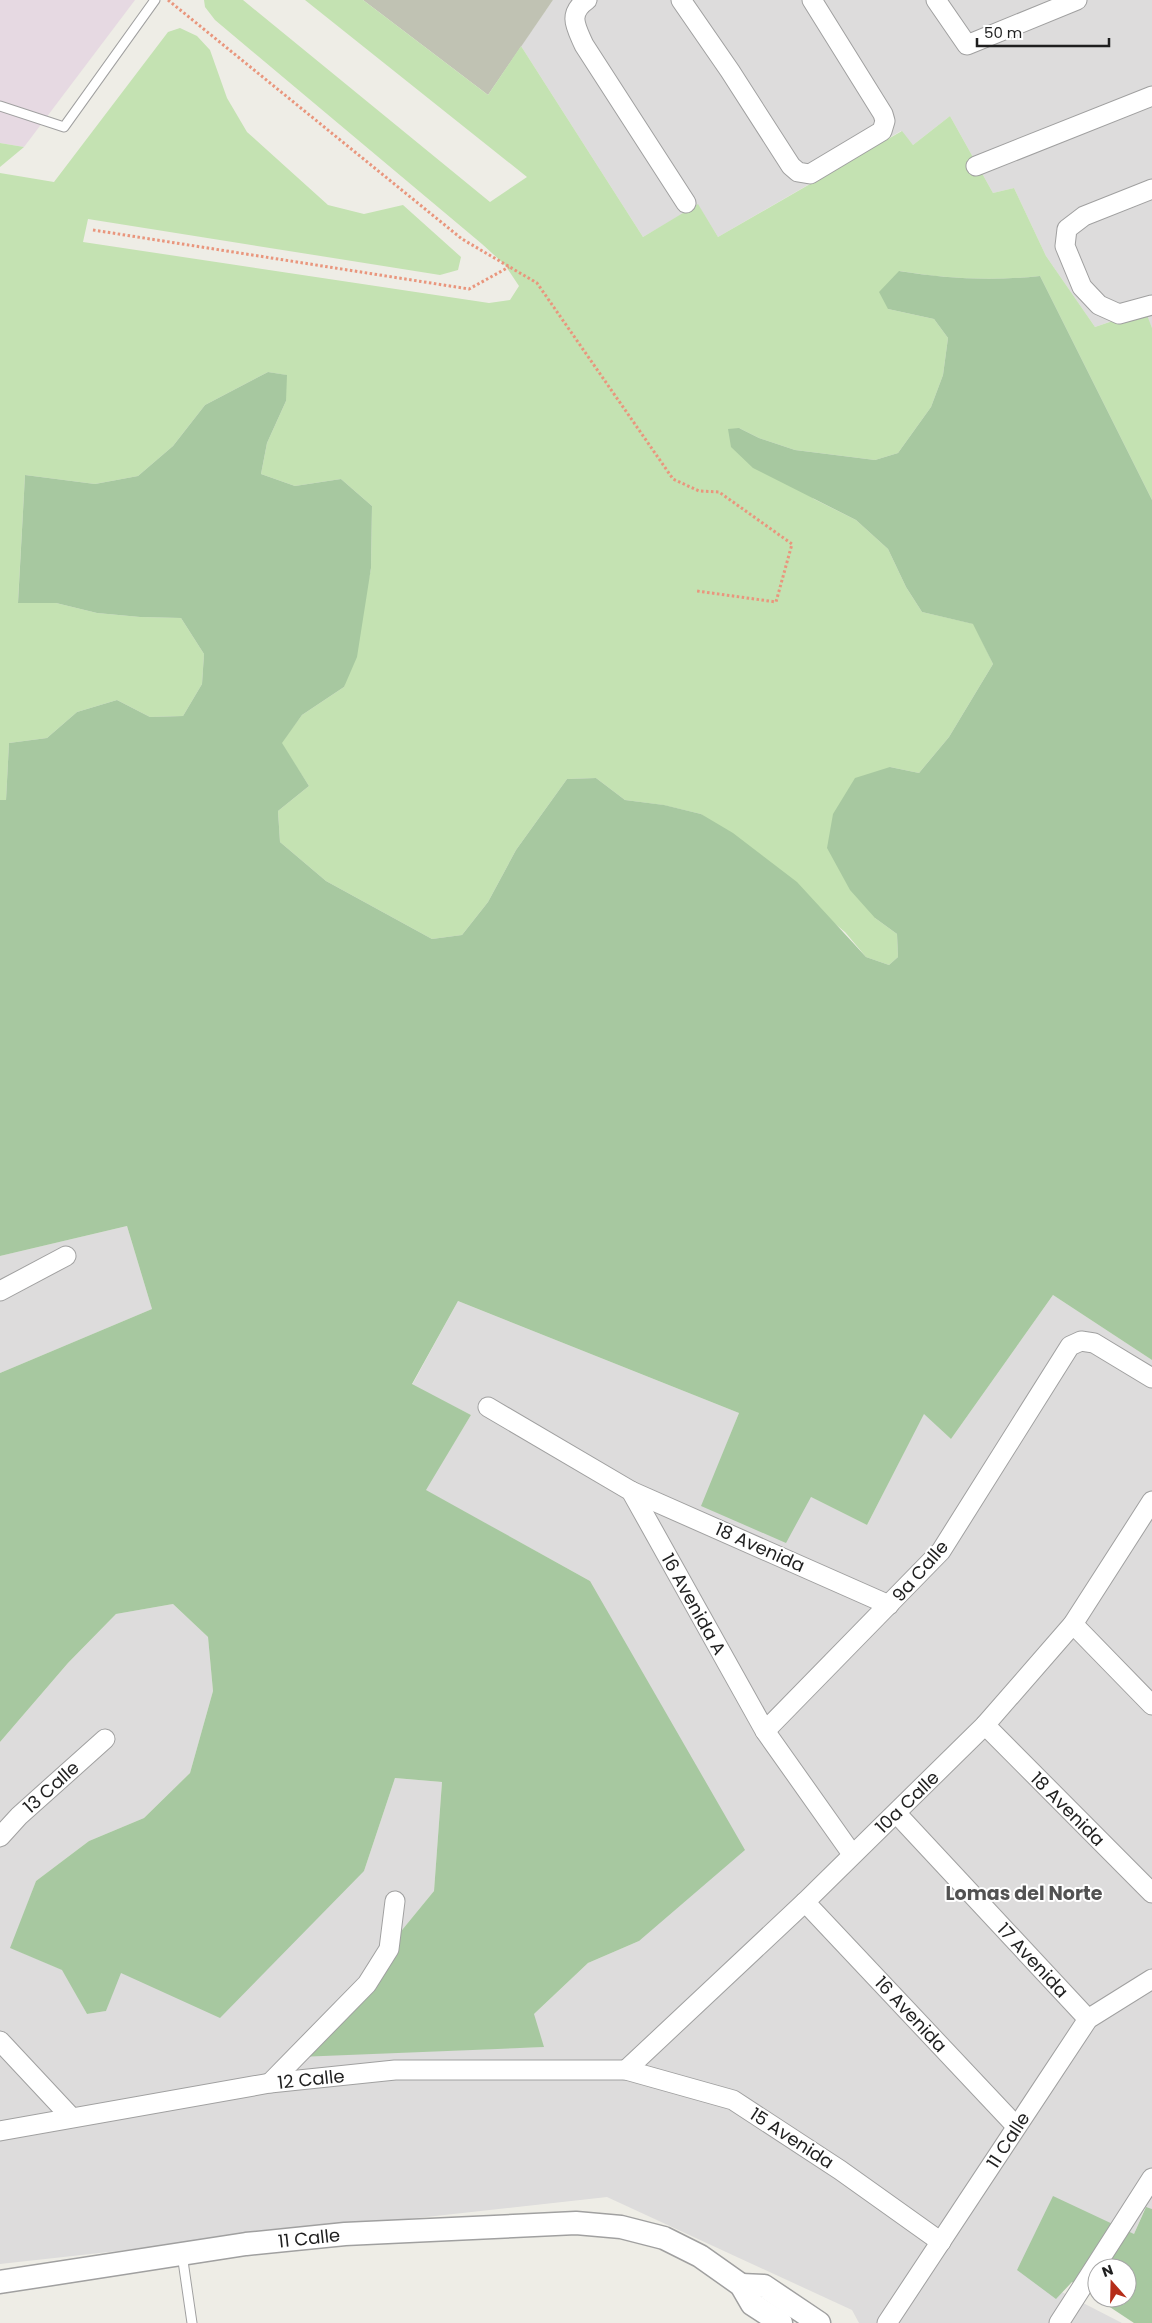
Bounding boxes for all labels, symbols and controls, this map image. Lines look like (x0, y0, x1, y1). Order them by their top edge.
scale bar (977, 15, 1110, 47)
text: 50 m (984, 22, 1022, 43)
street label: 18 Avenida (711, 1516, 809, 1578)
street label: 9a Calle (886, 1535, 954, 1607)
street label: 16 Avenida A (656, 1549, 732, 1659)
street label: 13 Calle (18, 1755, 84, 1819)
street label: 10a Calle (869, 1765, 945, 1839)
street label: 18 Avenida (1025, 1766, 1111, 1852)
district label: Lomas del Norte (946, 1880, 1103, 1907)
street label: 17 Avenida (992, 1917, 1074, 2003)
street label: 16 Avenida (869, 1970, 953, 2058)
street label: 12 Calle (276, 2063, 346, 2095)
street label: 15 Avenida (745, 2101, 839, 2175)
street label: 11 Calle (981, 2107, 1035, 2173)
street label: 11 Calle (277, 2222, 341, 2254)
north arrow (1087, 2258, 1137, 2308)
text: N (1099, 2260, 1116, 2282)

